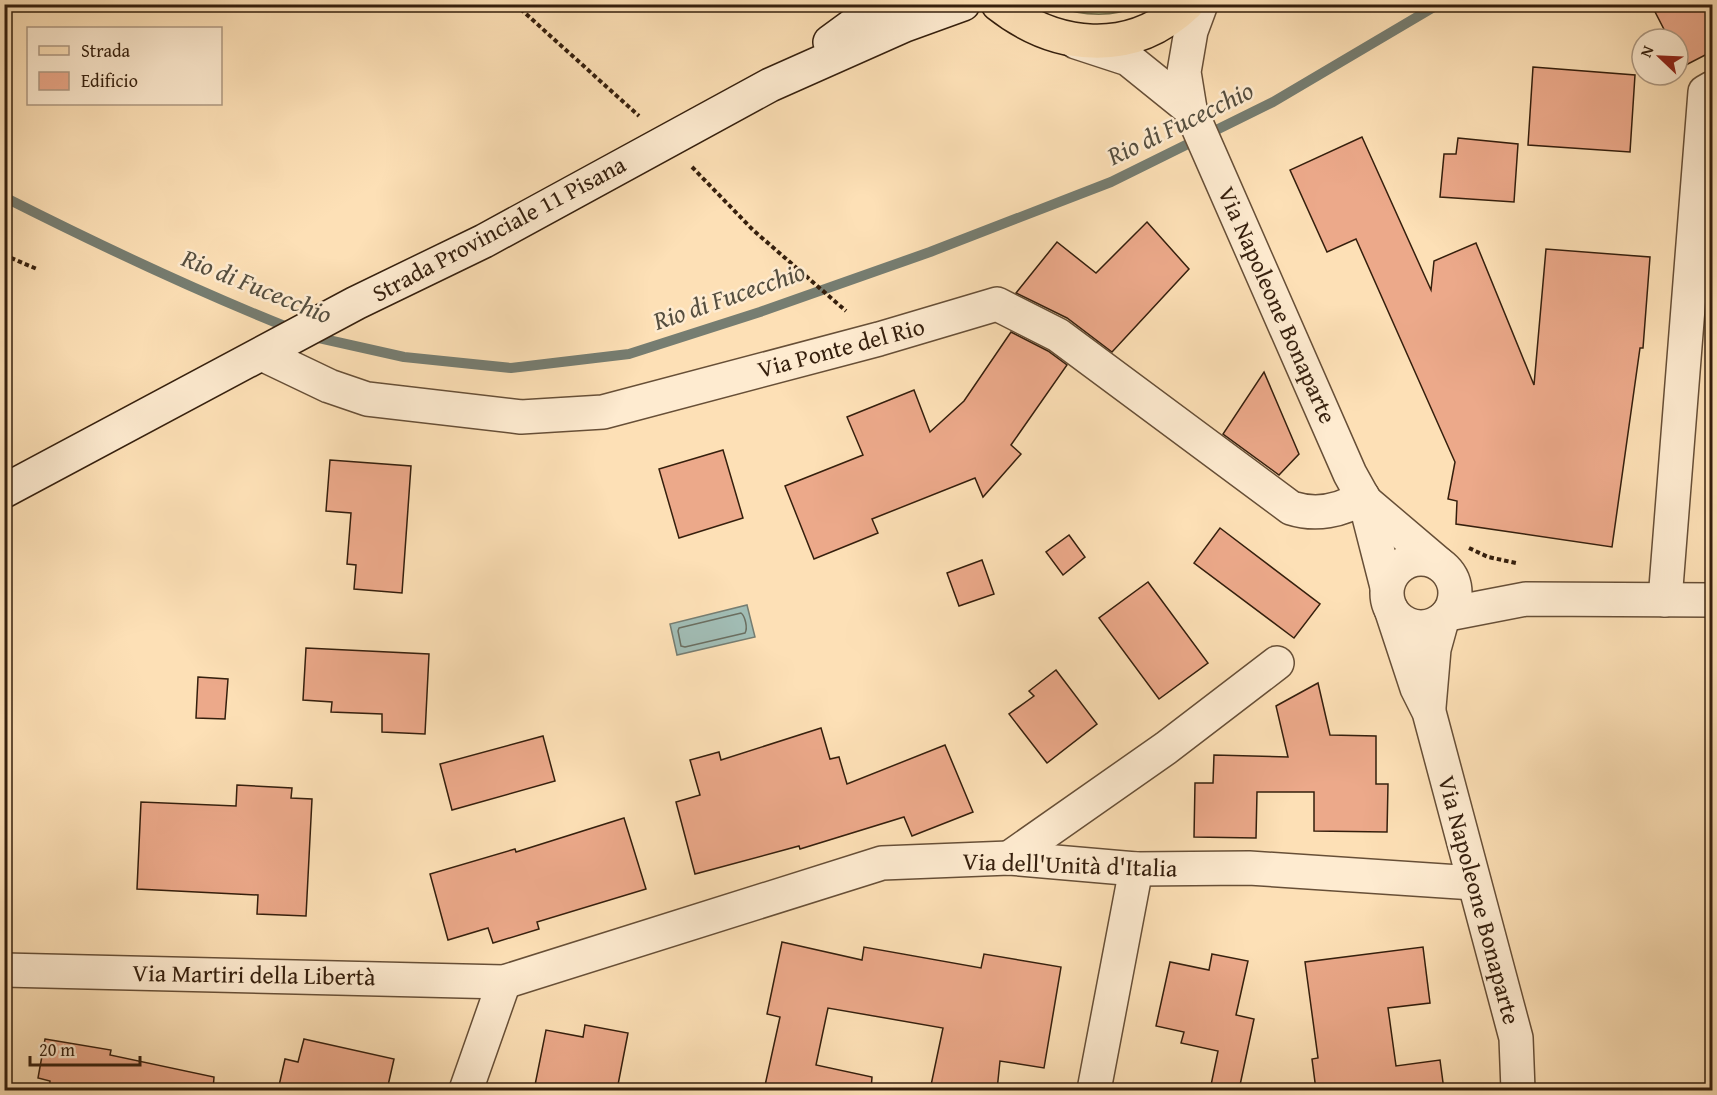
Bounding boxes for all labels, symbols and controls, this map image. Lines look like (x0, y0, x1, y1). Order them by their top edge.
legend (27, 27, 222, 105)
north arrow (1630, 27, 1690, 87)
text: Strada (81, 37, 131, 64)
text: N (1633, 41, 1659, 61)
text: Edificio (81, 67, 138, 94)
water label: Rio di Fucecchio (1099, 70, 1260, 175)
street label: Strada Provinciale 11 Pisana (366, 146, 632, 310)
street label: Via Napoleone Bonaparte (1209, 181, 1346, 429)
water label: Rio di Fucecchio (175, 237, 338, 333)
water label: Rio di Fucecchio (647, 251, 810, 340)
street label: Via Ponte del Rio (753, 308, 928, 387)
street label: Via Napoleone Bonaparte (1429, 772, 1530, 1028)
street label: Via dell'Unità d'Italia (962, 843, 1179, 886)
street label: Via Martiri della Libertà (132, 955, 377, 994)
scale bar (30, 1029, 140, 1067)
text: 20 m (39, 1036, 75, 1063)

